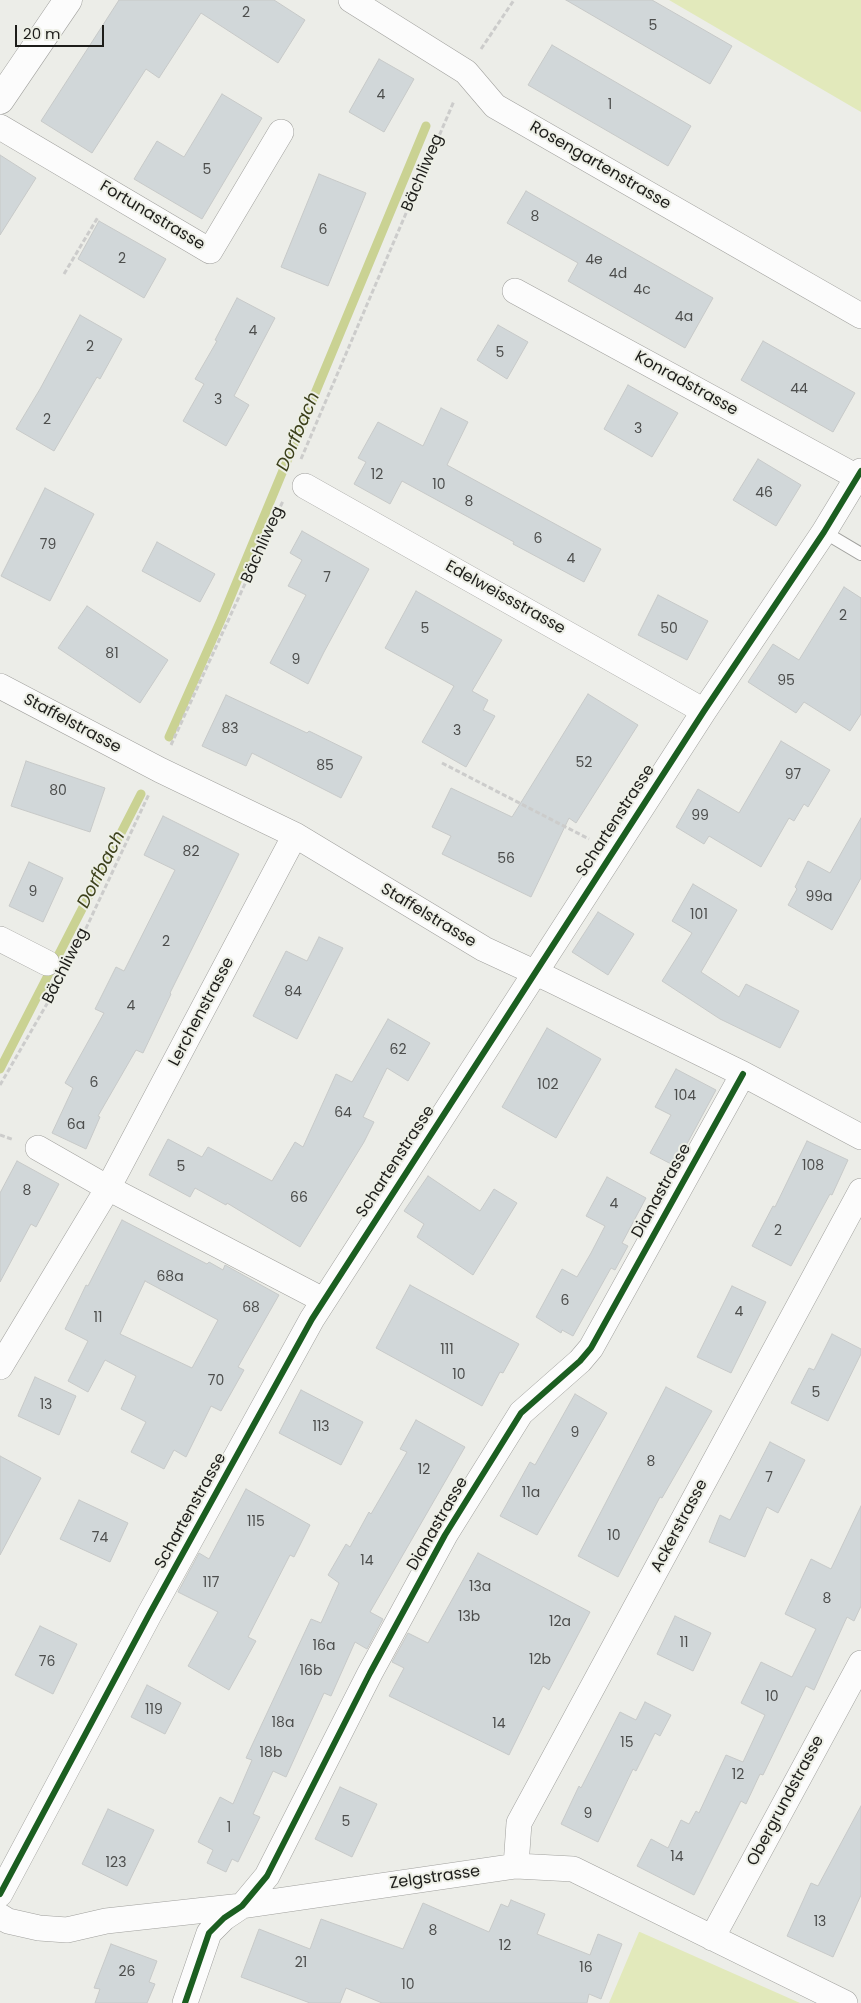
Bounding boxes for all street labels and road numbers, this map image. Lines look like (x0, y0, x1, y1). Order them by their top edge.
street label: Rosengartenstrasse (526, 118, 674, 214)
street label: Bächliweg (398, 131, 448, 215)
street label: Fortunastrasse (96, 177, 208, 255)
street label: Konradstrasse (631, 348, 741, 420)
street label: Bächliweg (237, 504, 289, 586)
street label: Edelweissstrasse (442, 557, 568, 639)
street label: Staffelstrasse (20, 690, 124, 758)
street label: Schartenstrasse (573, 761, 659, 881)
street label: Staffelstrasse (377, 880, 479, 952)
street label: Bächliweg (39, 925, 93, 1007)
street label: Lerchenstrasse (165, 954, 239, 1070)
street label: Schartenstrasse (353, 1102, 439, 1222)
street label: Dianastrasse (628, 1141, 696, 1241)
street label: Schartenstrasse (151, 1450, 231, 1572)
street label: Dianastrasse (404, 1474, 472, 1574)
street label: Ackerstrasse (648, 1476, 712, 1576)
street label: Obergrundstrasse (744, 1733, 828, 1869)
street label: Zelgstrasse (389, 1862, 481, 1894)

